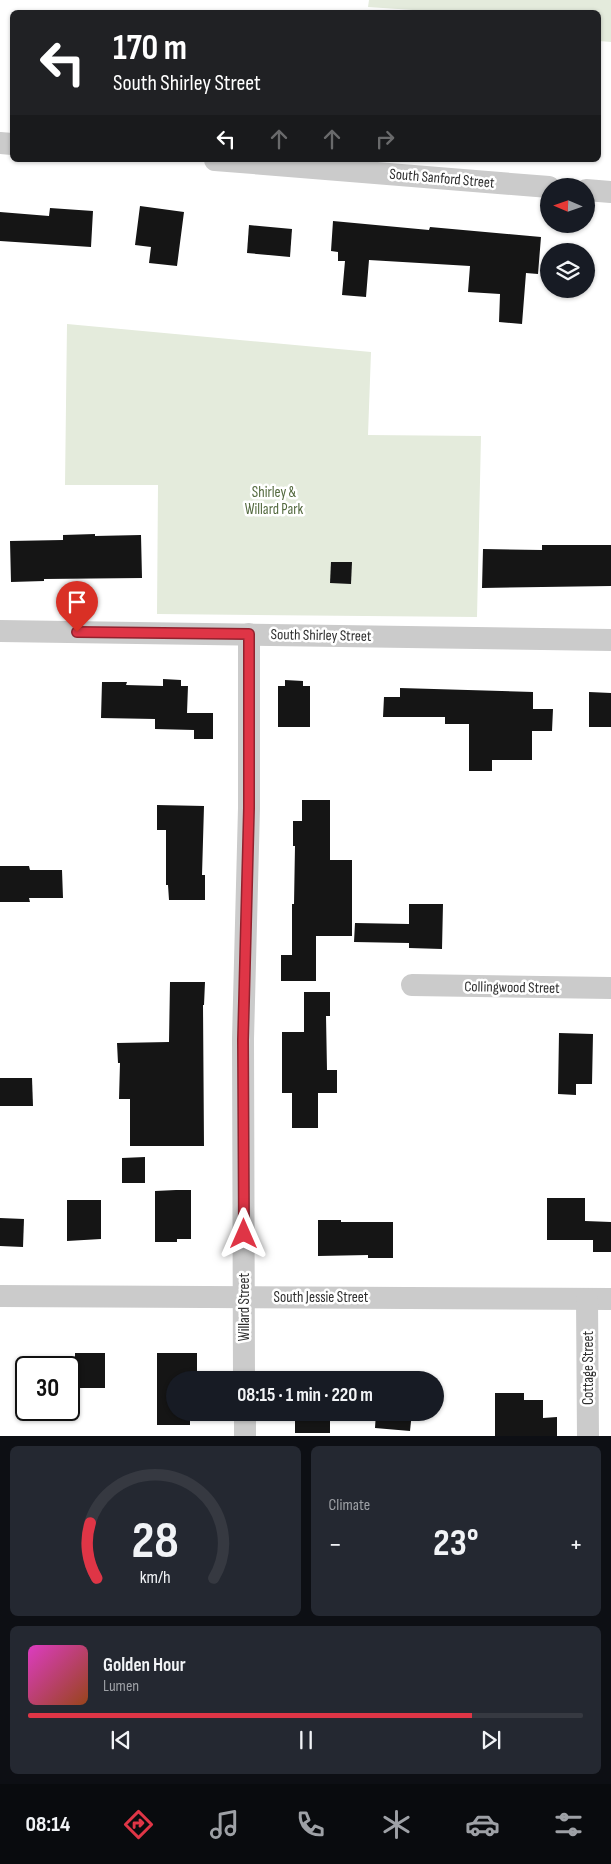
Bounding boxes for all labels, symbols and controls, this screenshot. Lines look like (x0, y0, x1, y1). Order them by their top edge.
text: 170 m (113, 27, 187, 70)
icon: left (30, 30, 95, 95)
text: South Shirley Street (113, 70, 261, 97)
icon: left (212, 125, 240, 153)
icon: ahead (265, 125, 293, 153)
icon: ahead (318, 125, 346, 153)
icon: right (371, 125, 399, 153)
street label: South Sanford Street (389, 164, 496, 193)
north arrow (540, 178, 595, 232)
map controls (540, 178, 595, 298)
button: layers (540, 243, 595, 298)
park label: Shirley & Willard Park (245, 483, 304, 519)
pin (56, 581, 98, 632)
icon: arrive (63, 588, 91, 616)
street label: South Shirley Street (270, 625, 372, 646)
street label: Collingwood Street (464, 977, 560, 998)
position arrow (217, 1207, 269, 1259)
street label: Willard Street (235, 1272, 254, 1341)
street label: South Jessie Street (274, 1288, 369, 1307)
street label: Cottage Street (579, 1330, 598, 1405)
speed limit sign: 30 (15, 1356, 80, 1421)
text: 08:15 · 1 min · 220 m (237, 1384, 373, 1407)
text: Climate (329, 1496, 370, 1515)
text: 28 (132, 1510, 179, 1573)
text: 23° (433, 1521, 479, 1566)
text: − (329, 1528, 342, 1561)
text: + (569, 1528, 583, 1561)
text: km/h (140, 1567, 171, 1588)
text: Golden Hour (103, 1654, 186, 1677)
text: Lumen (103, 1677, 139, 1696)
icon: previous (107, 1726, 135, 1754)
icon: pause (292, 1726, 320, 1754)
icon: next (477, 1726, 505, 1754)
icon: directions (121, 1807, 156, 1842)
icon: music (207, 1807, 242, 1842)
icon: phone (293, 1807, 328, 1842)
icon: climate (379, 1807, 414, 1842)
icon: car (465, 1807, 500, 1842)
icon: filters (551, 1807, 586, 1842)
text: 08:14 (25, 1811, 70, 1838)

